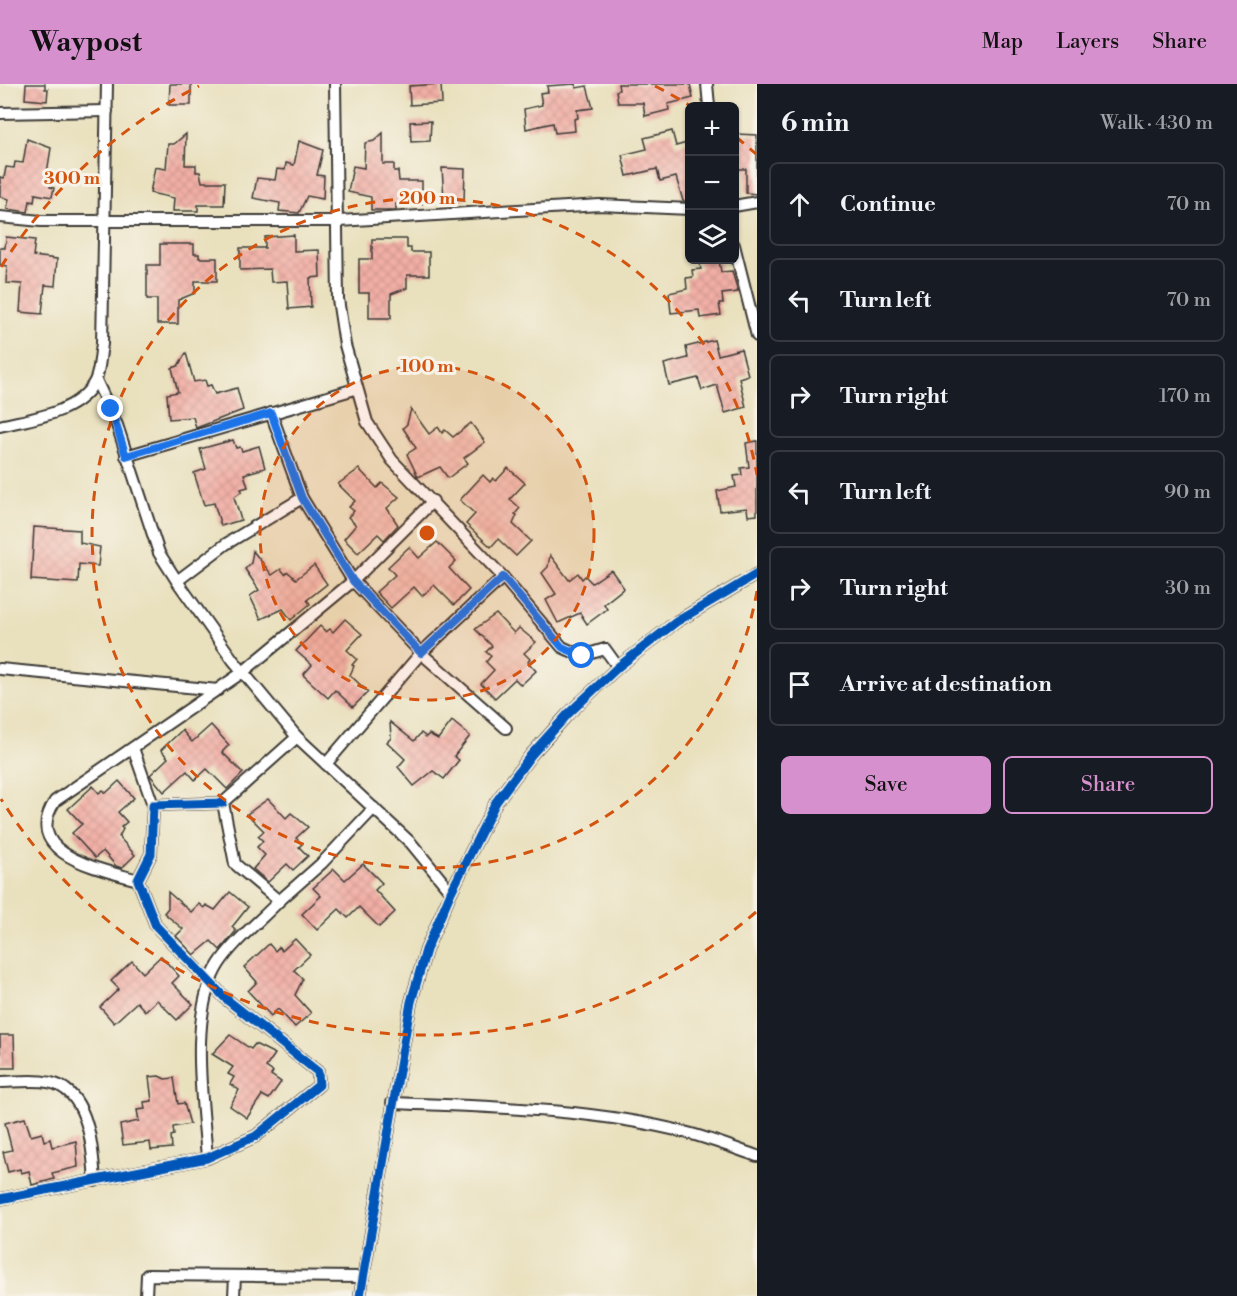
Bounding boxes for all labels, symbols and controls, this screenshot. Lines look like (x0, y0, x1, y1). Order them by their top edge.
text: Waypost (30, 25, 142, 60)
text: Map (982, 29, 1023, 55)
text: Layers (1056, 29, 1119, 55)
text: Share (1152, 29, 1207, 55)
map controls (685, 102, 739, 264)
button: + (685, 102, 739, 156)
text: 6 min (781, 107, 849, 139)
text: Walk · 430 m (1100, 111, 1213, 136)
button: − (685, 156, 739, 210)
text: 300 m (44, 167, 101, 190)
text: 200 m (399, 187, 456, 210)
icon: ahead (783, 188, 816, 221)
text: Continue (840, 191, 936, 218)
text: 70 m (1167, 192, 1211, 217)
button: layers (685, 210, 739, 264)
icon: left (783, 284, 816, 317)
text: Turn left (840, 287, 931, 314)
text: 70 m (1167, 288, 1211, 313)
text: 100 m (400, 355, 454, 378)
icon: right (783, 380, 816, 413)
text: Turn right (840, 383, 948, 410)
text: 170 m (1159, 384, 1211, 409)
route end (97, 395, 123, 421)
icon: left (783, 476, 816, 509)
text: Turn left (840, 479, 931, 506)
text: 90 m (1164, 480, 1211, 505)
centre of rings (417, 523, 437, 543)
icon: right (783, 572, 816, 605)
text: Turn right (840, 575, 948, 602)
text: 30 m (1165, 576, 1211, 601)
route start (568, 642, 594, 668)
icon: arrive (783, 668, 816, 701)
text: Arrive at destination (840, 671, 1052, 698)
button: Save (781, 756, 991, 814)
button: Share (1003, 756, 1213, 814)

